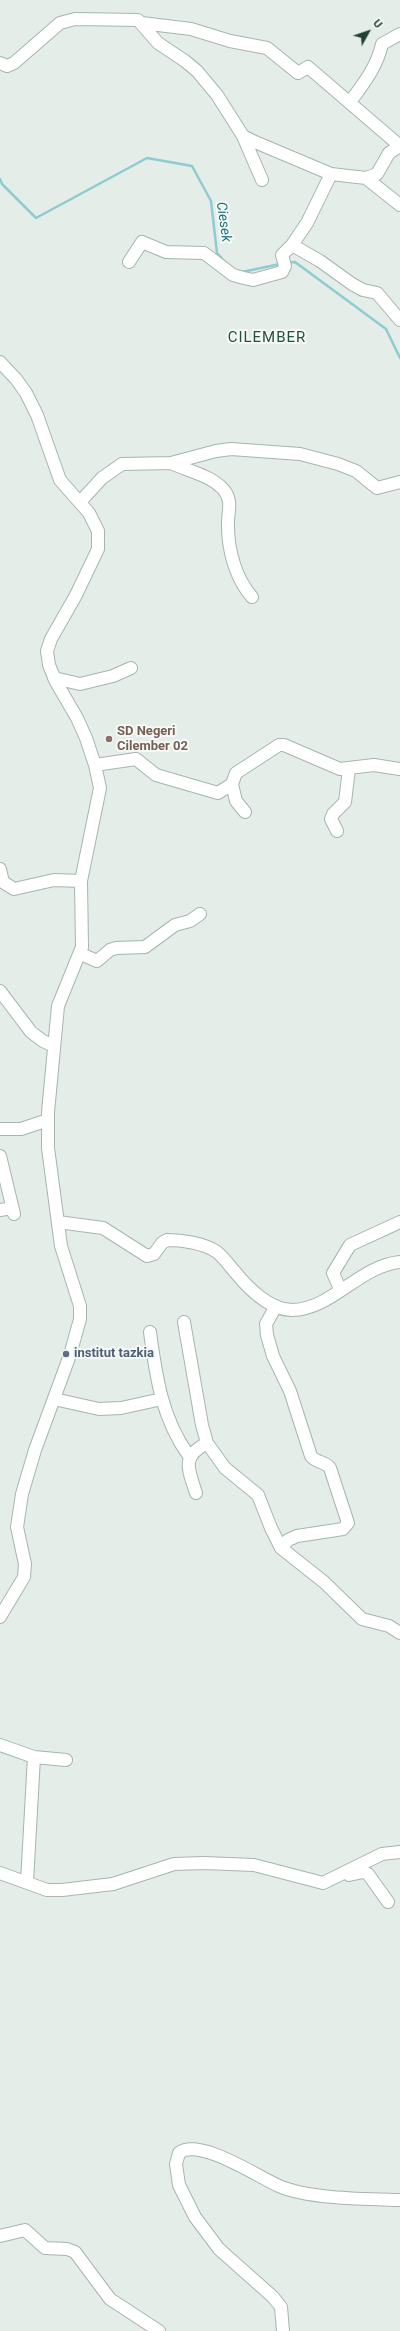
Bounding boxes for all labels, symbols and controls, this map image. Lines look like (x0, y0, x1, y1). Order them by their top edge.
north arrow (348, 12, 388, 52)
text: U (370, 17, 385, 31)
water label: Ciesek (212, 201, 234, 243)
district label: CILEMBER (228, 329, 306, 347)
place label: SD Negeri Cilember 02 (117, 724, 188, 755)
marker: SD Negeri Cilember 02 (104, 734, 114, 744)
place label: institut tazkia (74, 1346, 154, 1362)
marker: institut tazkia (61, 1349, 71, 1359)

